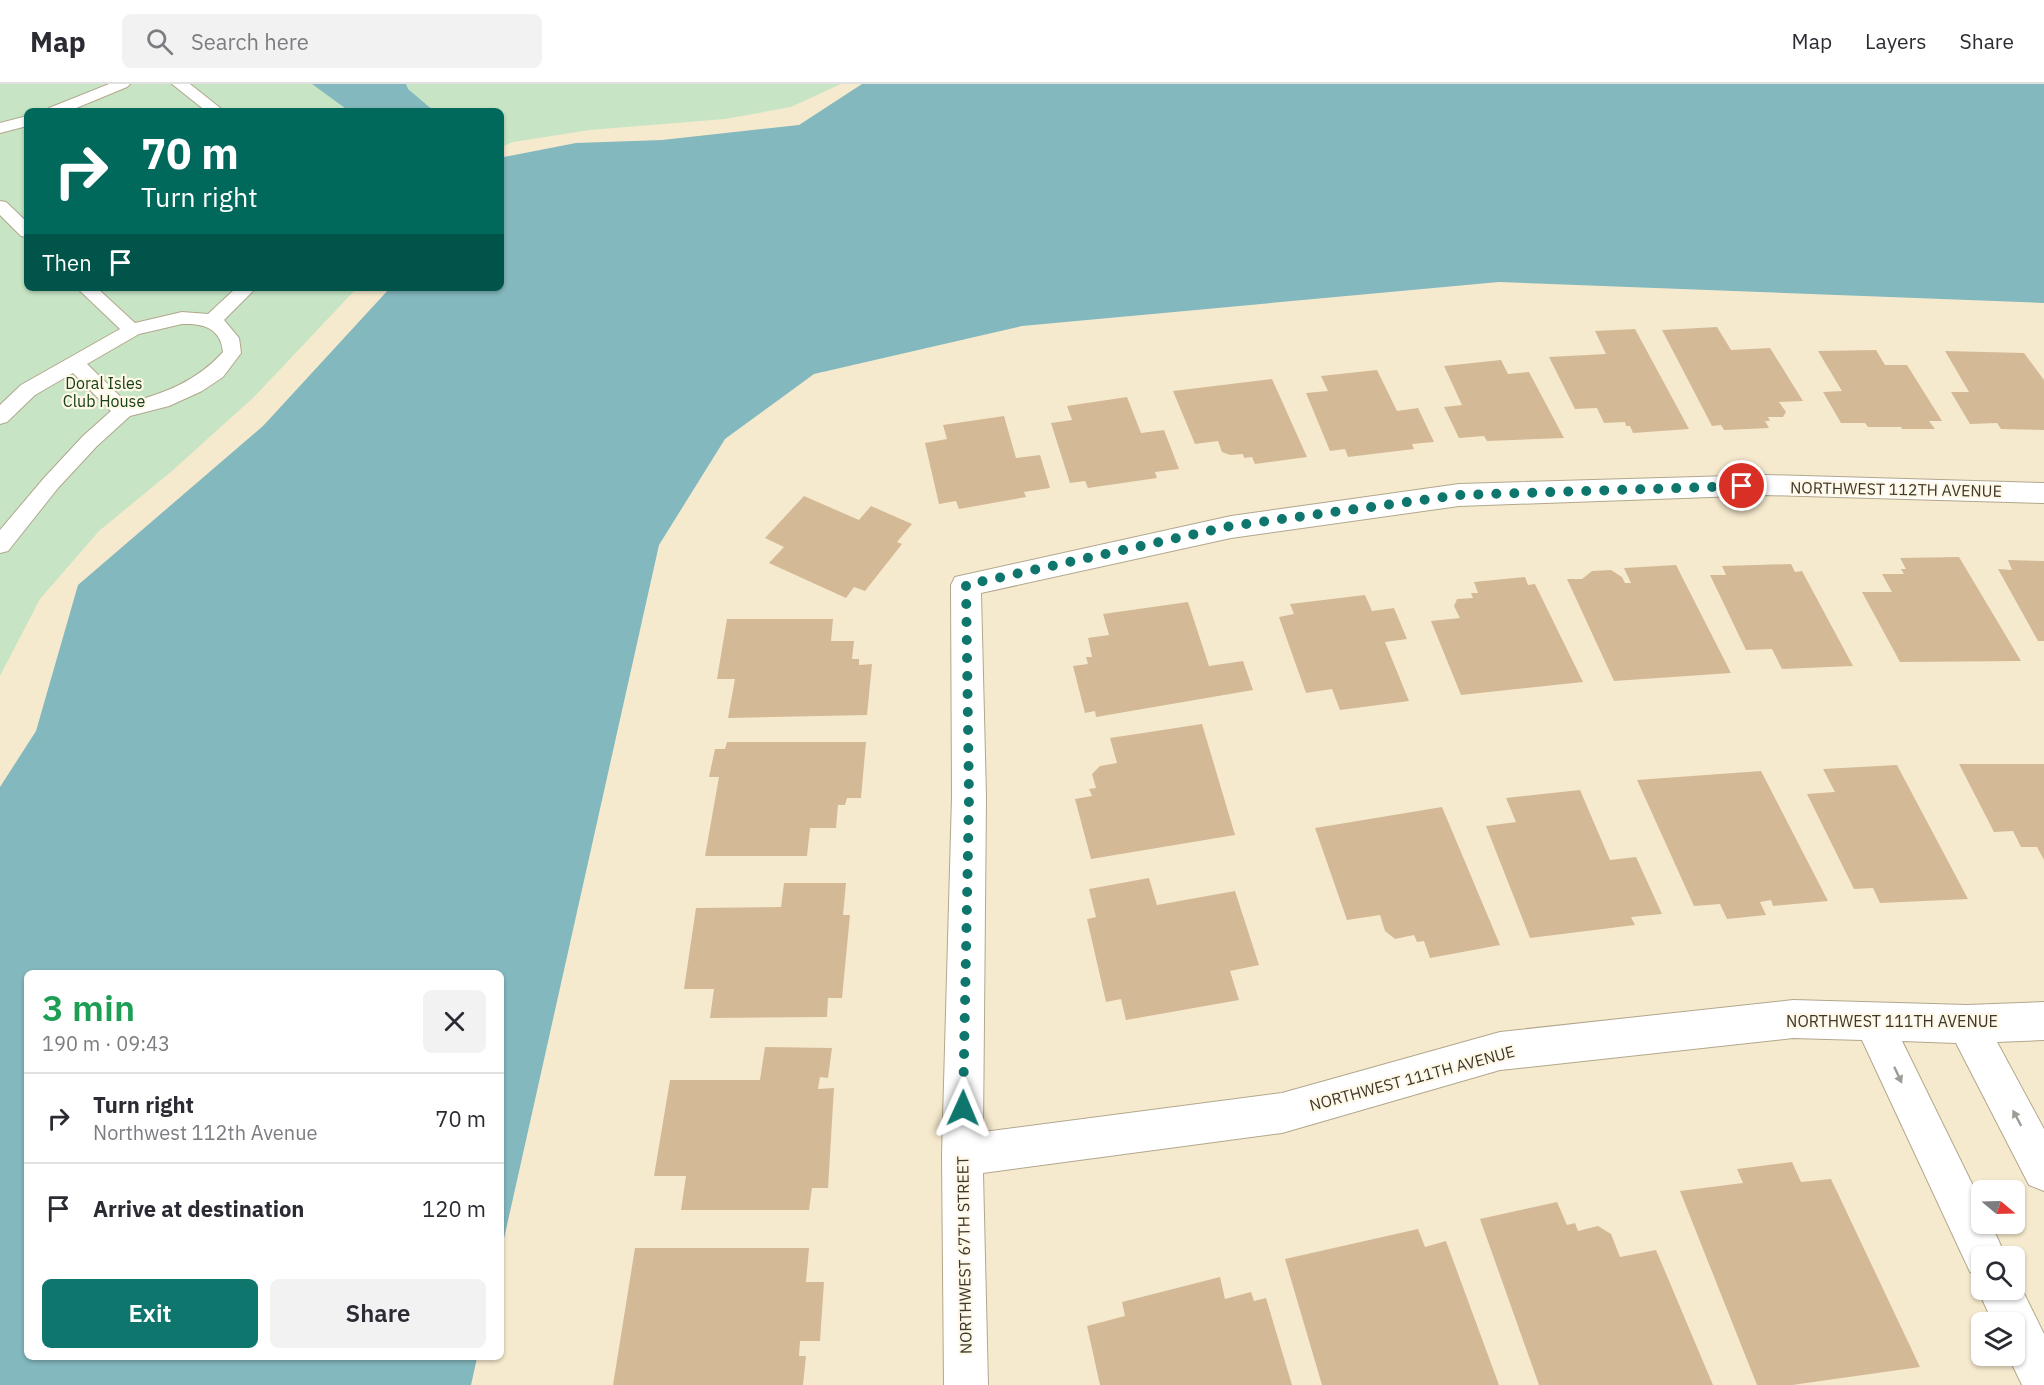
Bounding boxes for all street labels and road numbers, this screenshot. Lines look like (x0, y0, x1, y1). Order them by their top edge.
street label: NORTHWEST 112TH AVENUE (1790, 477, 2002, 501)
street label: NORTHWEST 111TH AVENUE (1786, 1011, 1998, 1031)
street label: NORTHWEST 111TH AVENUE (1307, 1041, 1517, 1115)
street label: NORTHWEST 67TH STREET (952, 1156, 976, 1354)

